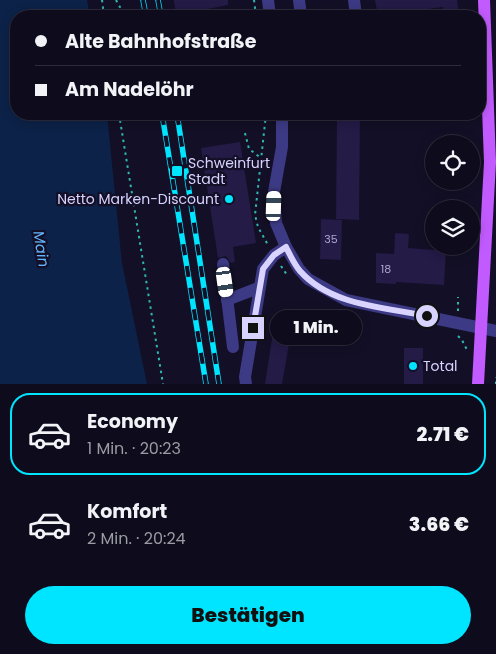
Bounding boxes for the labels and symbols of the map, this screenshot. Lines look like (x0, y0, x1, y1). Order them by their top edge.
place label: Schweinfurt Stadt (188, 153, 270, 189)
marker: Schweinfurt Stadt (170, 164, 184, 178)
place label: Netto Marken-Discount (57, 189, 219, 209)
car (265, 191, 282, 221)
marker: Netto Marken-Discount (223, 193, 235, 205)
water label: Main (28, 229, 55, 269)
house number: 35 (324, 231, 338, 247)
house number: 18 (381, 261, 391, 277)
car (215, 266, 234, 298)
route start (416, 305, 438, 327)
callout: 1 Min. (270, 310, 363, 346)
route end (242, 317, 264, 339)
place label: Total (423, 356, 458, 376)
marker: Total (407, 360, 419, 372)

